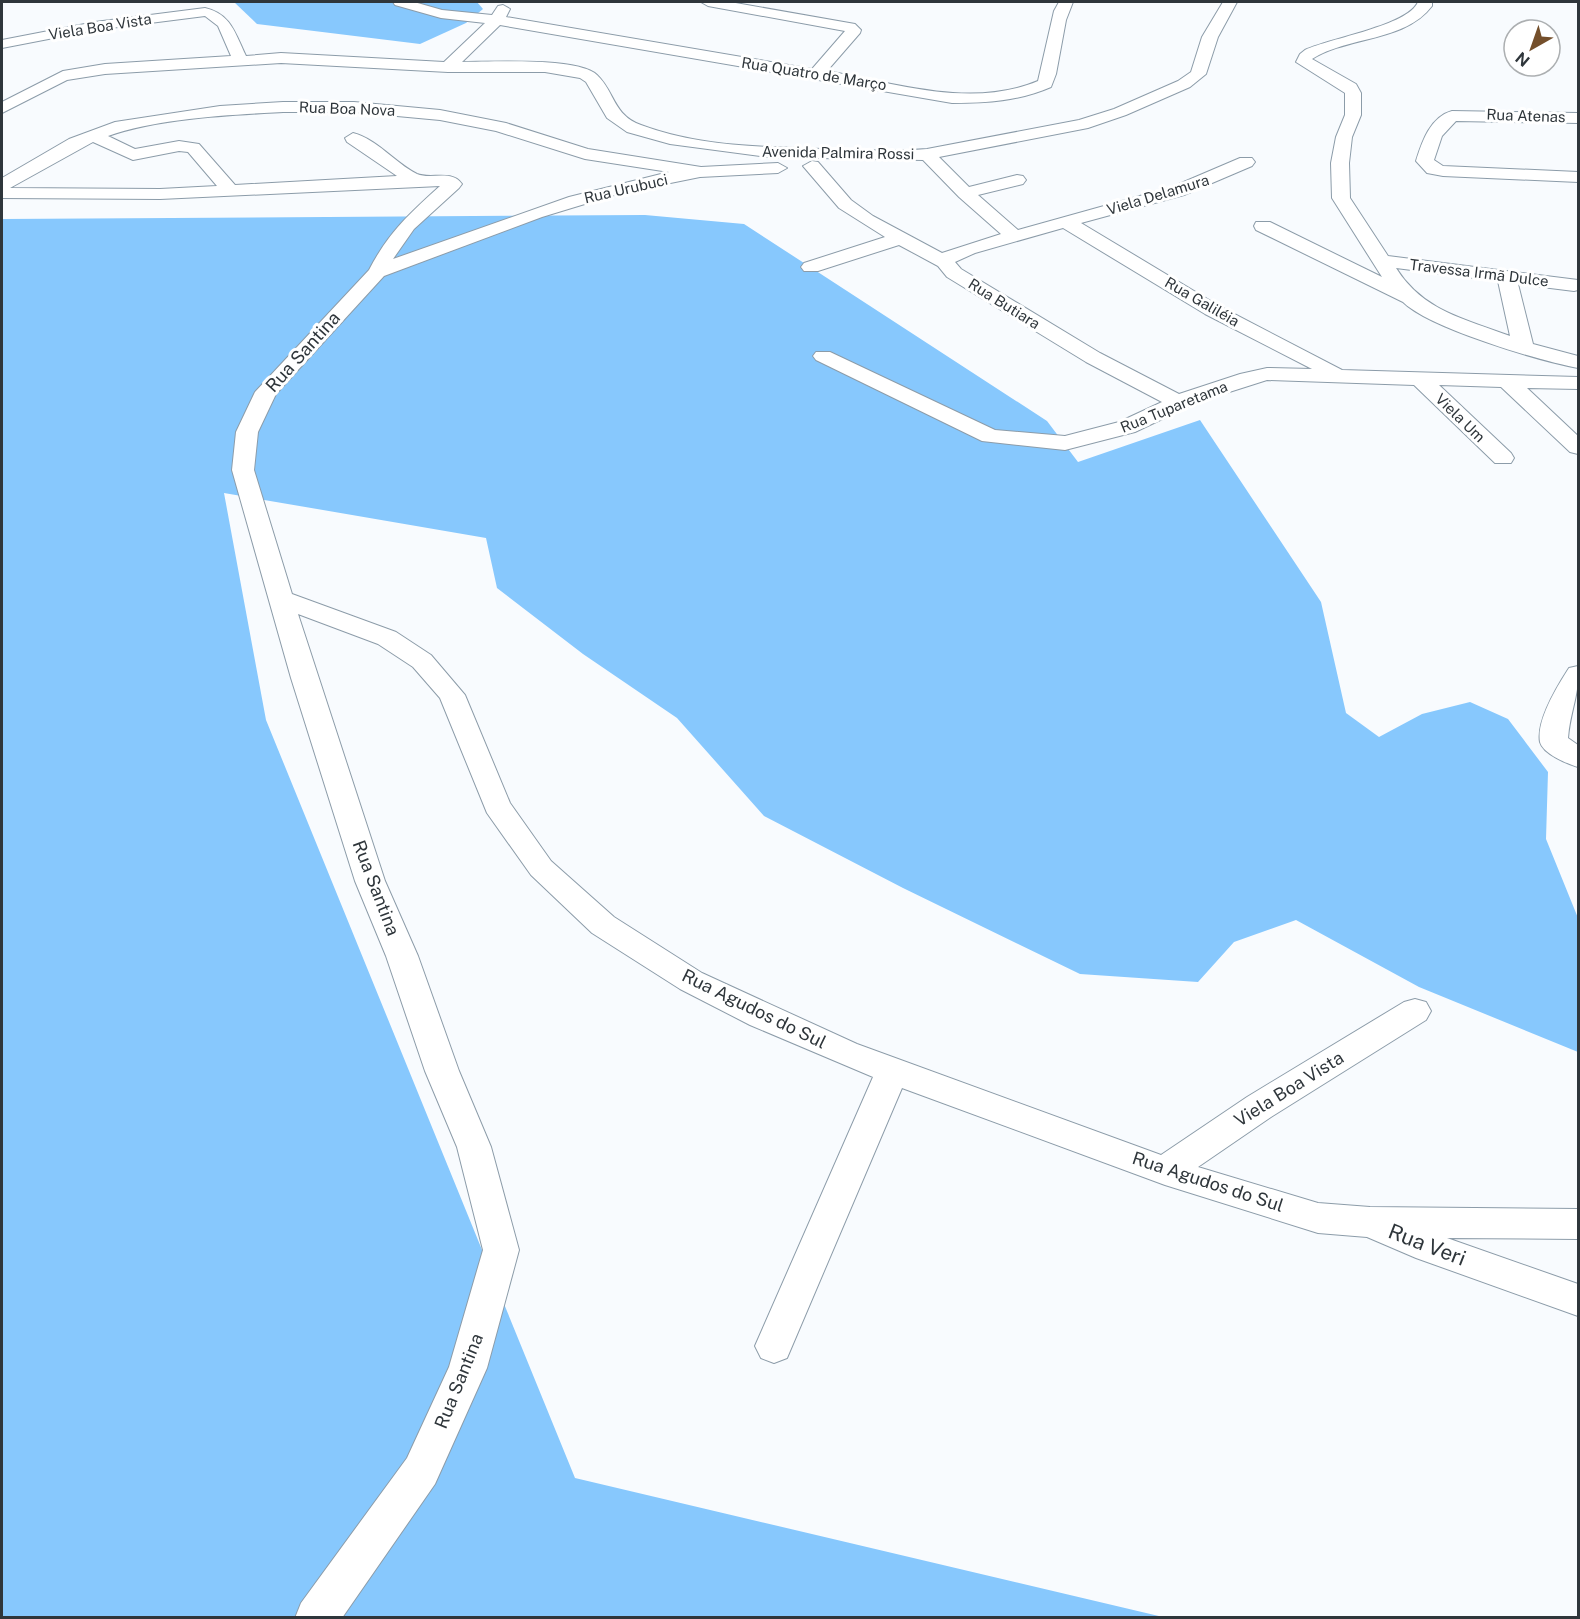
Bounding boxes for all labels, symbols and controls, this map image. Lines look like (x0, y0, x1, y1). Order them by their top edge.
street label: Viela Boa Vista (47, 10, 153, 43)
north arrow (1502, 18, 1562, 78)
text: N (1512, 48, 1534, 70)
street label: Rua Quatro de Março (740, 54, 888, 93)
street label: Rua Boa Nova (299, 98, 395, 119)
street label: Rua Atenas (1486, 106, 1566, 125)
street label: Avenida Palmira Rossi (762, 143, 914, 162)
street label: Rua Urubuci (582, 171, 669, 206)
street label: Viela Delamura (1105, 171, 1211, 218)
street label: Travessa Irmã Dulce (1409, 256, 1550, 289)
street label: Rua Galiléia (1162, 273, 1242, 330)
street label: Rua Butiara (965, 275, 1043, 332)
street label: Rua Santina (261, 307, 344, 396)
street label: Rua Tuparetama (1118, 377, 1230, 436)
street label: Viela Um (1432, 390, 1489, 445)
street label: Rua Santina (349, 837, 404, 939)
street label: Rua Agudos do Sul (679, 964, 830, 1053)
street label: Viela Boa Vista (1230, 1047, 1347, 1131)
street label: Rua Agudos do Sul (1130, 1147, 1287, 1216)
street label: Rua Veri (1385, 1218, 1469, 1271)
street label: Rua Santina (430, 1330, 487, 1431)

